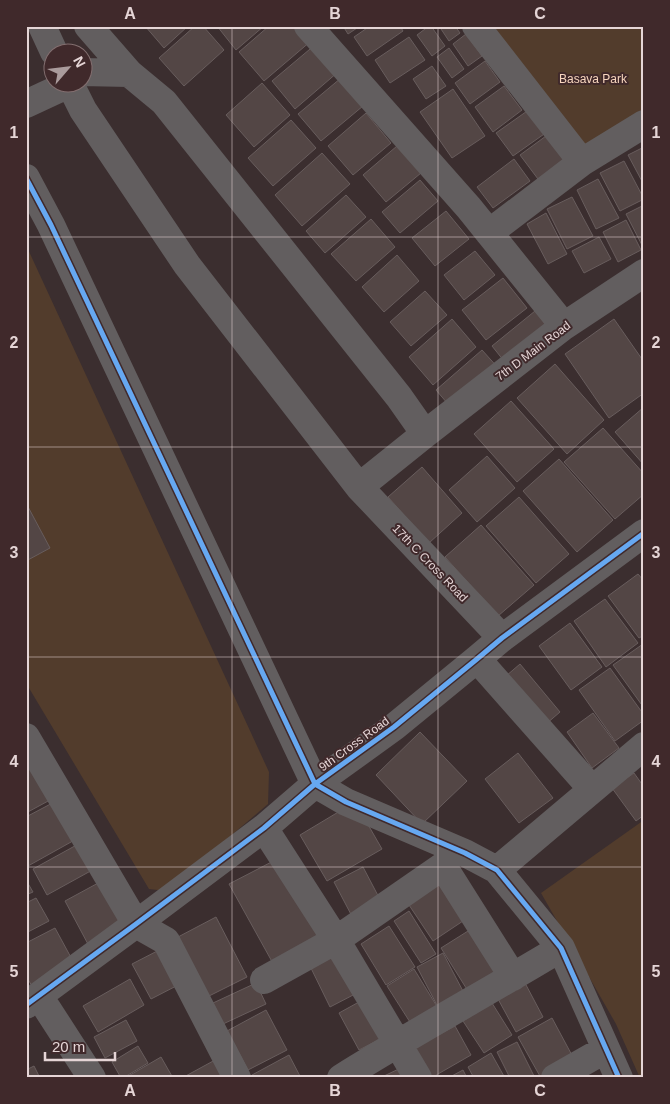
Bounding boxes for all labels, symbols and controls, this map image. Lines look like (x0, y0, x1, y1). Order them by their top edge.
text: A (124, 5, 136, 22)
text: B (329, 5, 341, 22)
text: C (534, 5, 546, 22)
north arrow (42, 42, 92, 92)
text: N (70, 54, 89, 70)
park label: Basava Park (559, 72, 628, 86)
text: 1 (10, 124, 19, 141)
text: 1 (652, 124, 661, 141)
street label: 7th D Main Road (493, 318, 573, 384)
text: 2 (10, 334, 19, 351)
text: 2 (652, 334, 661, 351)
street label: 17th C Cross Road (390, 521, 470, 605)
text: 3 (10, 544, 19, 561)
text: 3 (652, 544, 661, 561)
street label: 9th Cross Road (316, 714, 392, 774)
text: 4 (10, 753, 19, 770)
text: 4 (652, 753, 661, 770)
text: 5 (10, 963, 19, 980)
text: 5 (652, 963, 661, 980)
scale bar (45, 1029, 115, 1061)
text: 20 m (52, 1038, 85, 1055)
text: A (124, 1082, 136, 1099)
text: B (329, 1082, 341, 1099)
text: C (534, 1082, 546, 1099)

